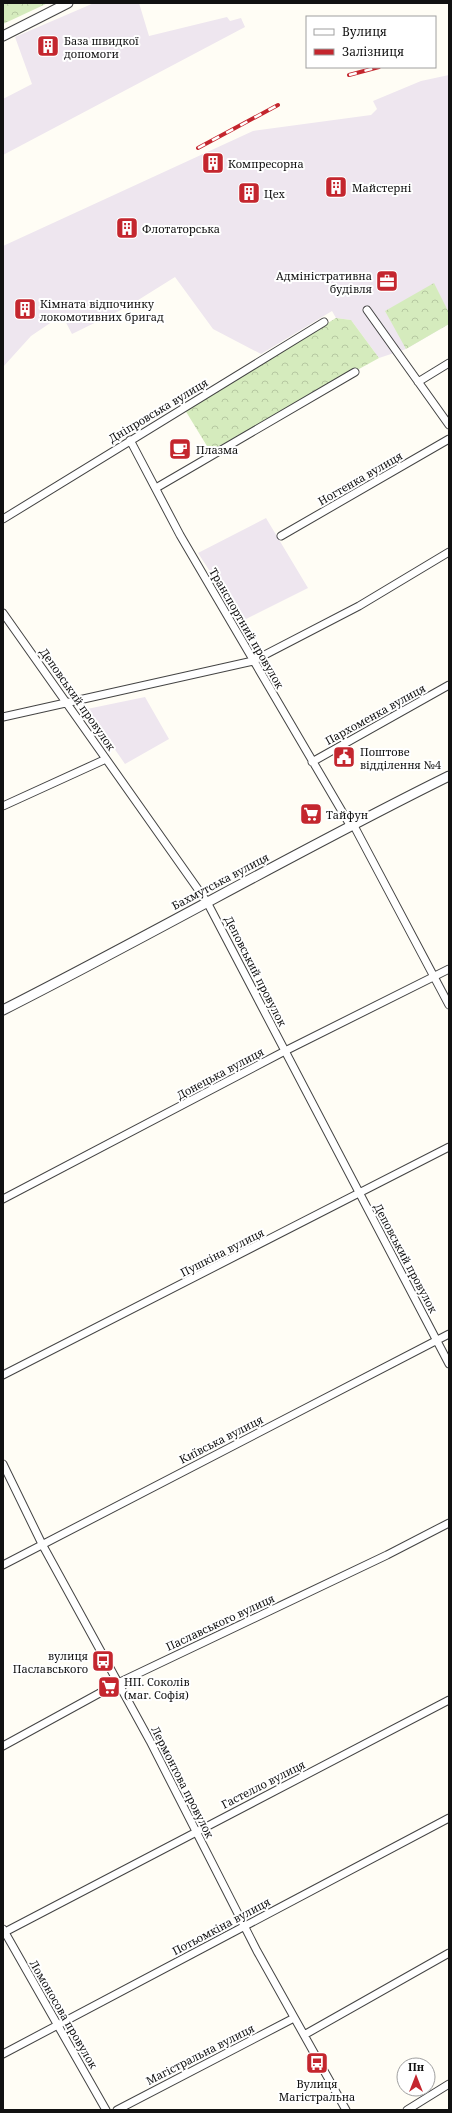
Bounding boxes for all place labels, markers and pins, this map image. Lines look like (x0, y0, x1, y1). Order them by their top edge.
building icon: База швидкої допомоги (35, 33, 61, 59)
place label: База швидкої допомоги (64, 33, 139, 61)
building icon: Компресорна (200, 150, 226, 176)
place label: Компресорна (228, 156, 304, 171)
building icon: Майстерні (323, 174, 349, 200)
building icon: Цех (236, 180, 262, 206)
place label: Майстерні (352, 180, 412, 195)
place label: Цех (264, 186, 286, 201)
building icon: Флотаторська (114, 215, 140, 241)
place label: Флотаторська (142, 221, 220, 236)
place label: Адміністративна будівля (276, 268, 372, 296)
office icon: Адміністративна будівля (374, 268, 400, 294)
building icon: Кімната відпочинку локомотивних бригад (12, 296, 38, 322)
place label: Кімната відпочинку локомотивних бригад (40, 296, 164, 324)
cafe icon: Плазма (167, 436, 193, 462)
place label: Плазма (196, 442, 238, 457)
public building icon: Поштове відділення №4 (331, 744, 357, 770)
place label: Поштове відділення №4 (360, 744, 441, 772)
supermarket icon: Тайфун (298, 801, 324, 827)
place label: Тайфун (326, 807, 368, 822)
place label: вулиця Паславського (13, 1648, 88, 1676)
bus stop icon: вулиця Паславського (90, 1648, 116, 1674)
supermarket icon: НП. Соколів (маг. Софія) (96, 1674, 122, 1700)
place label: НП. Соколів (маг. Софія) (124, 1674, 190, 1702)
bus stop icon: Вулиця Магістральна (304, 2050, 330, 2076)
place label: Вулиця Магістральна (279, 2076, 355, 2104)

